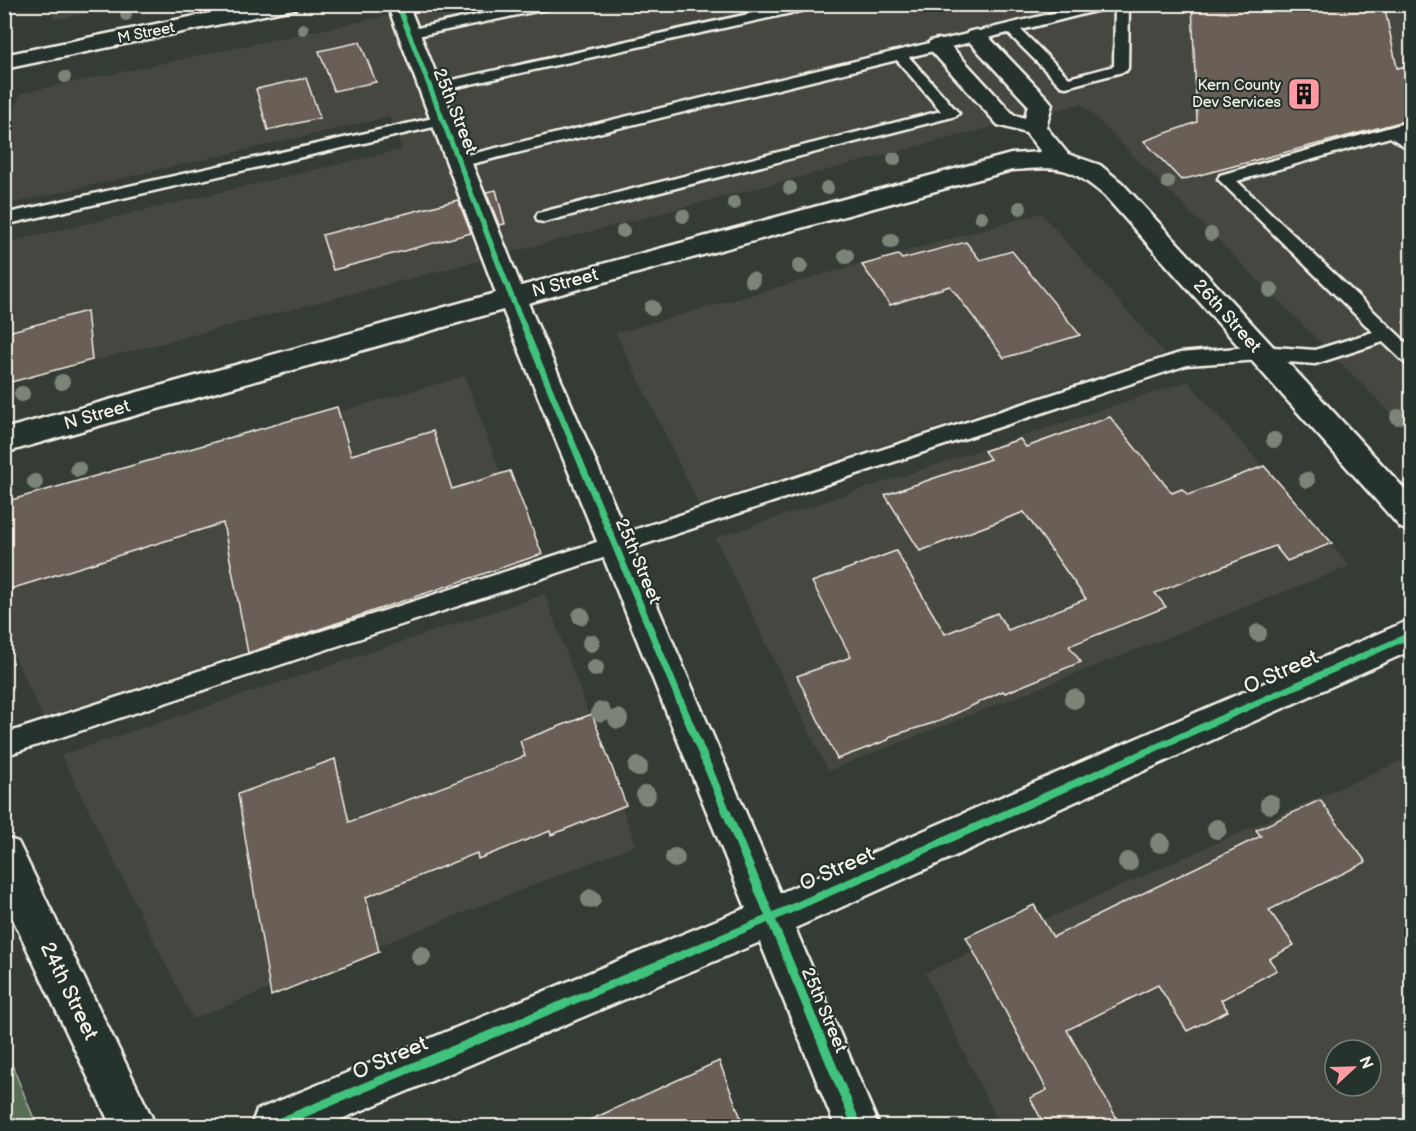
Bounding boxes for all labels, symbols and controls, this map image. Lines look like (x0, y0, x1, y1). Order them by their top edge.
street label: M Street (116, 18, 177, 48)
street label: 25th Street (428, 65, 482, 157)
place label: Kern County Dev Services (1192, 76, 1282, 112)
building icon: Kern County Dev Services (1286, 76, 1322, 112)
street label: N Street (530, 264, 601, 302)
street label: 26th Street (1189, 275, 1266, 357)
street label: N Street (62, 395, 133, 434)
street label: 25th Street (611, 515, 665, 607)
street label: O Street (1240, 644, 1323, 699)
street label: O Street (796, 841, 879, 896)
street label: 24th Street (35, 938, 104, 1045)
street label: 25th Street (797, 964, 851, 1056)
street label: O Street (349, 1031, 432, 1085)
north arrow (1323, 1038, 1383, 1098)
text: N (1354, 1054, 1377, 1072)

